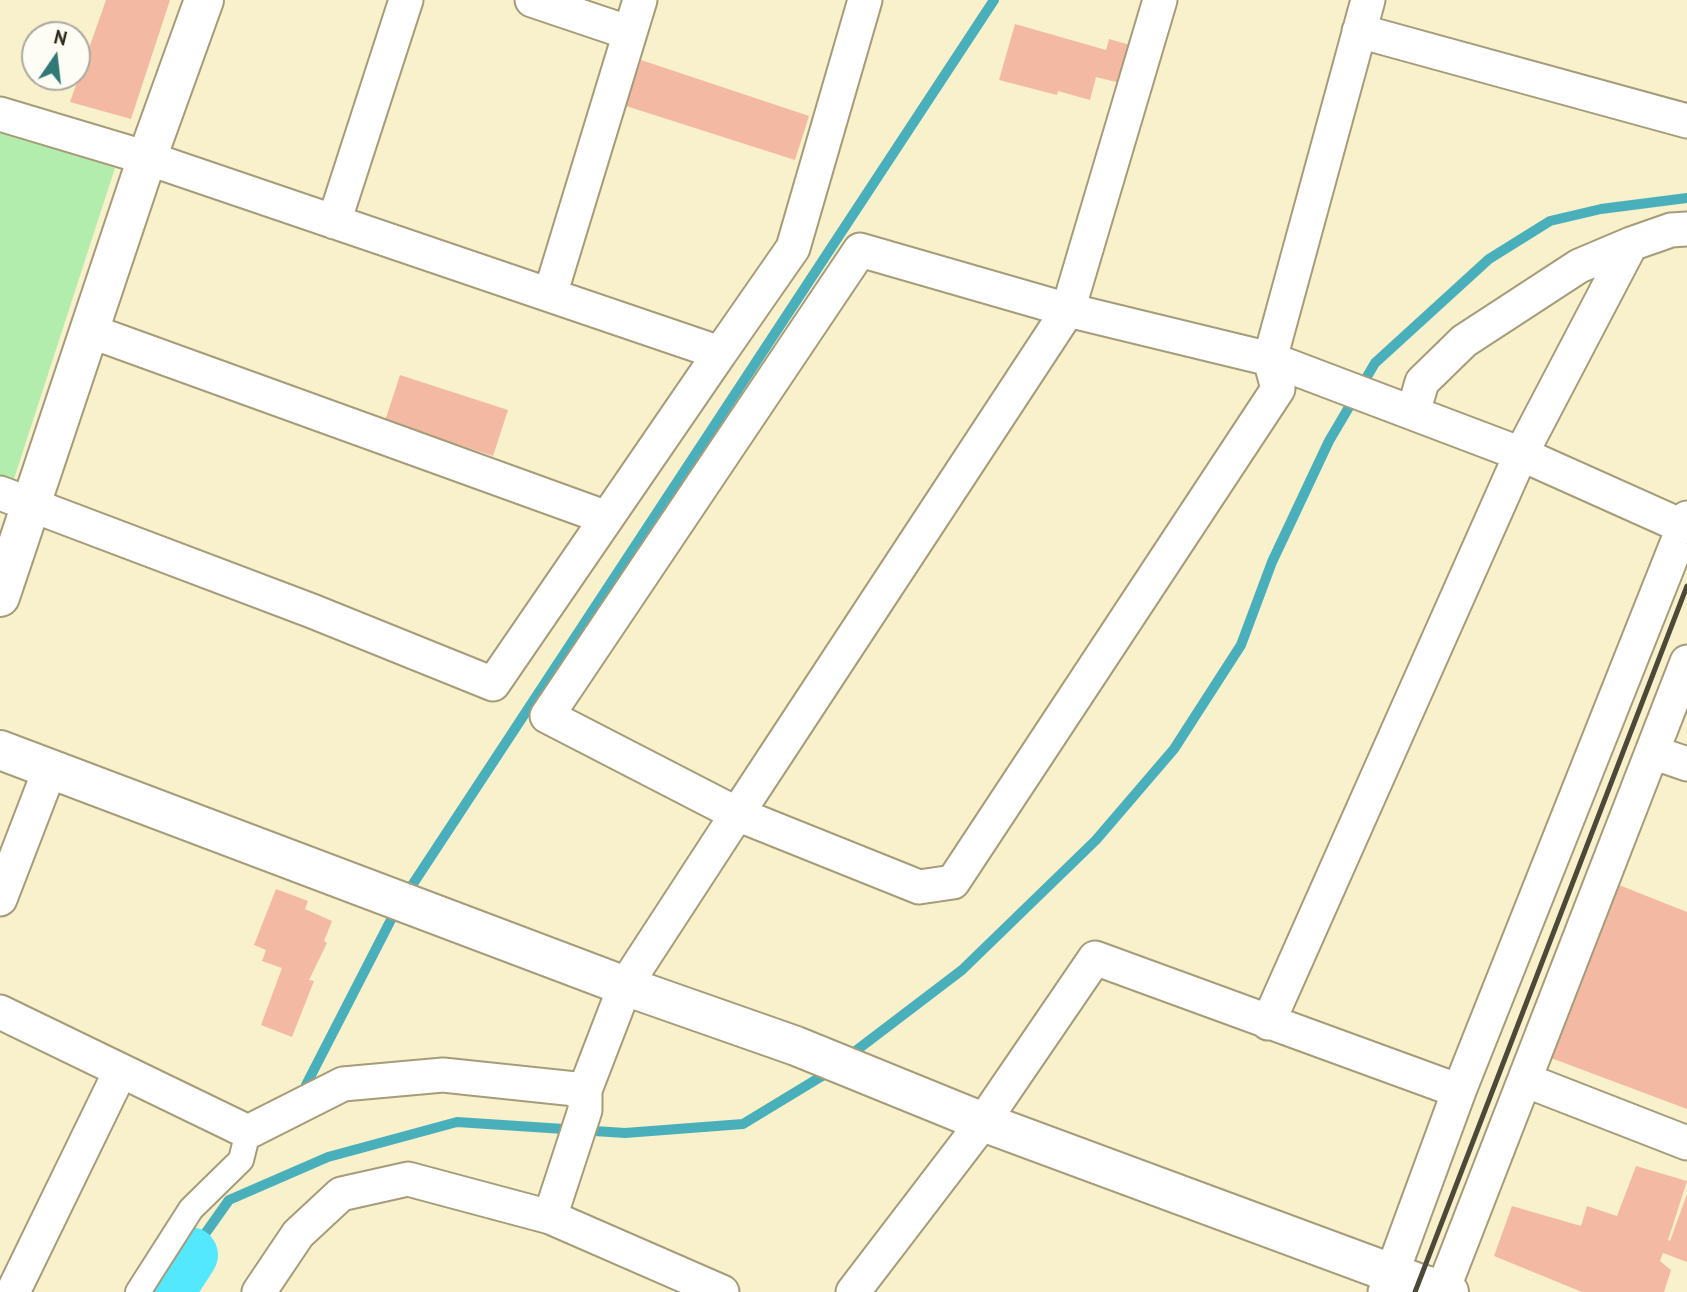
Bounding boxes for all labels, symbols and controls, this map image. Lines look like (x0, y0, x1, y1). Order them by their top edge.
north arrow (21, 21, 91, 91)
text: N (52, 24, 70, 51)

